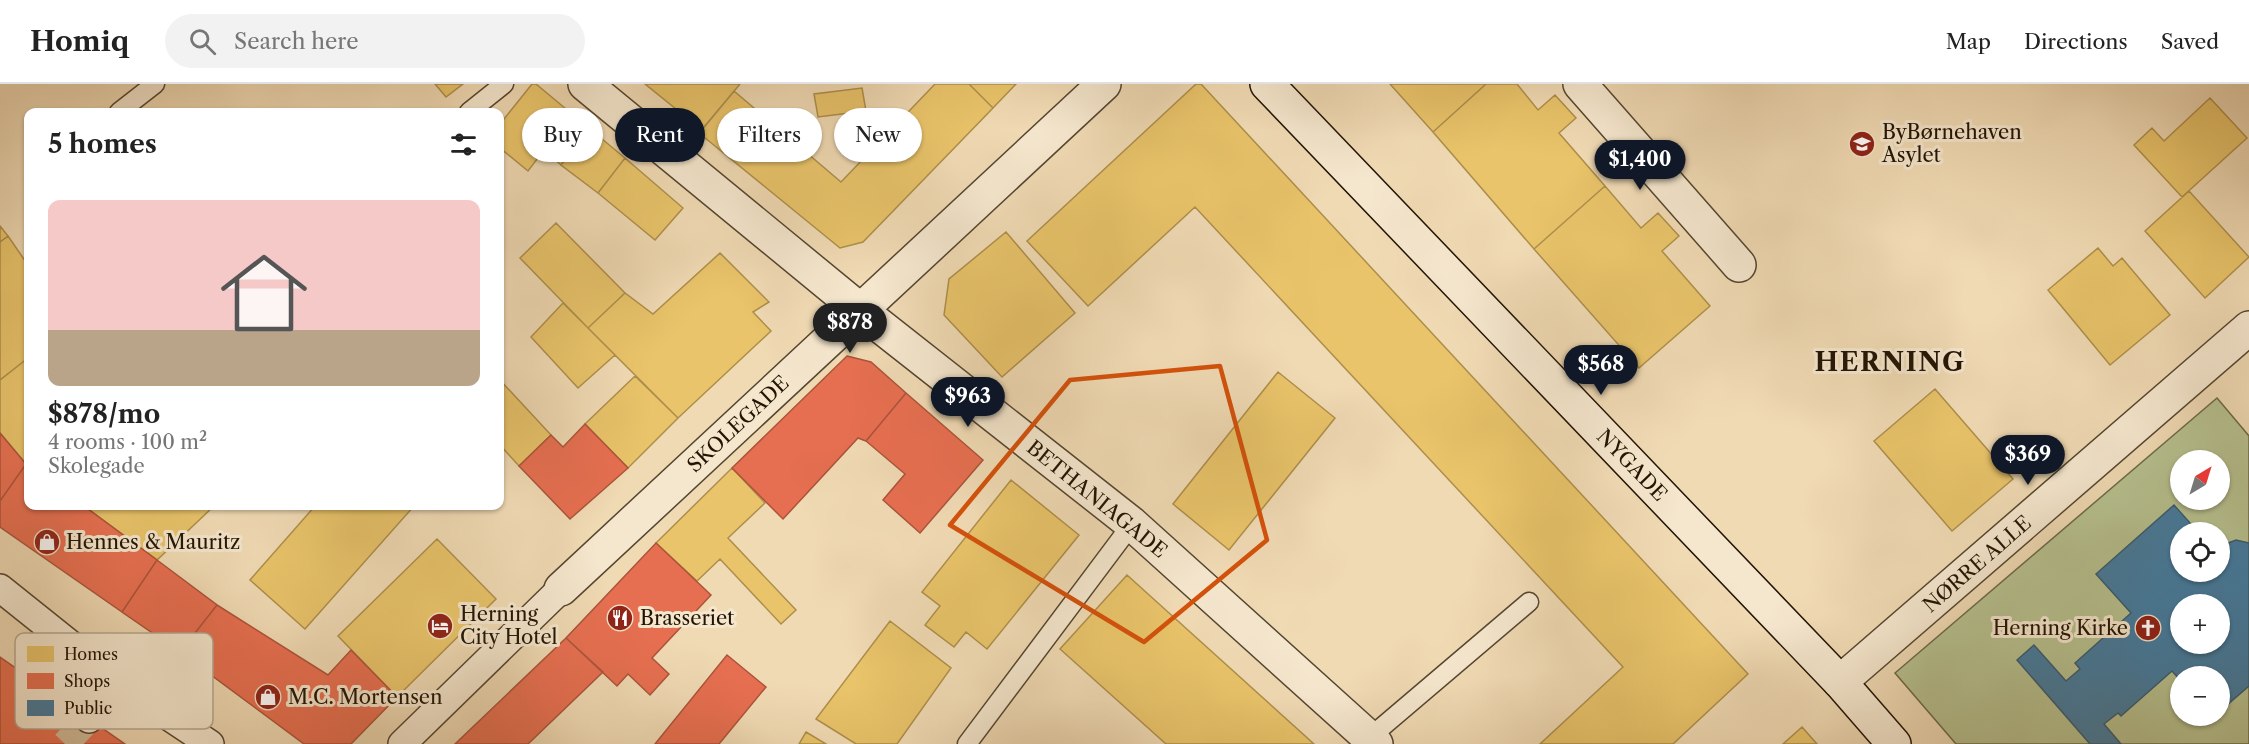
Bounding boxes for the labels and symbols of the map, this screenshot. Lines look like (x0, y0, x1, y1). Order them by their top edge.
place label: ByBørnehaven Asylet (1881, 120, 2022, 167)
school or university icon: ByBørnehaven Asylet (1847, 129, 1877, 159)
pin: $1,400 (1591, 140, 1689, 191)
pin: $878 (814, 303, 886, 354)
pin: $568 (1565, 345, 1637, 396)
district label: HERNING (1815, 346, 1965, 378)
street label: SKOLEGADE (682, 371, 794, 477)
pin: $963 (932, 377, 1004, 428)
street label: NYGADE (1592, 424, 1672, 506)
street label: BETHANIAGADE (1022, 435, 1172, 563)
pin: $369 (1992, 435, 2064, 486)
north arrow (2170, 450, 2230, 510)
street label: NØRRE ALLE (1918, 511, 2036, 617)
shop icon: Hennes & Mauritz (32, 527, 62, 557)
place label: Hennes & Mauritz (66, 530, 240, 554)
place label: Herning City Hotel (460, 602, 558, 649)
restaurant icon: Brasseriet (605, 603, 635, 633)
place label: Brasseriet (640, 606, 734, 630)
hotel icon: Herning City Hotel (425, 611, 455, 641)
church icon: Herning Kirke (2133, 613, 2163, 643)
place label: Herning Kirke (1993, 616, 2128, 640)
legend (15, 633, 213, 729)
text: Homes (64, 644, 118, 664)
text: Shops (64, 671, 110, 691)
shop icon: M.C. Mortensen (253, 682, 283, 712)
place label: M.C. Mortensen (288, 685, 443, 709)
text: Public (64, 698, 112, 718)

